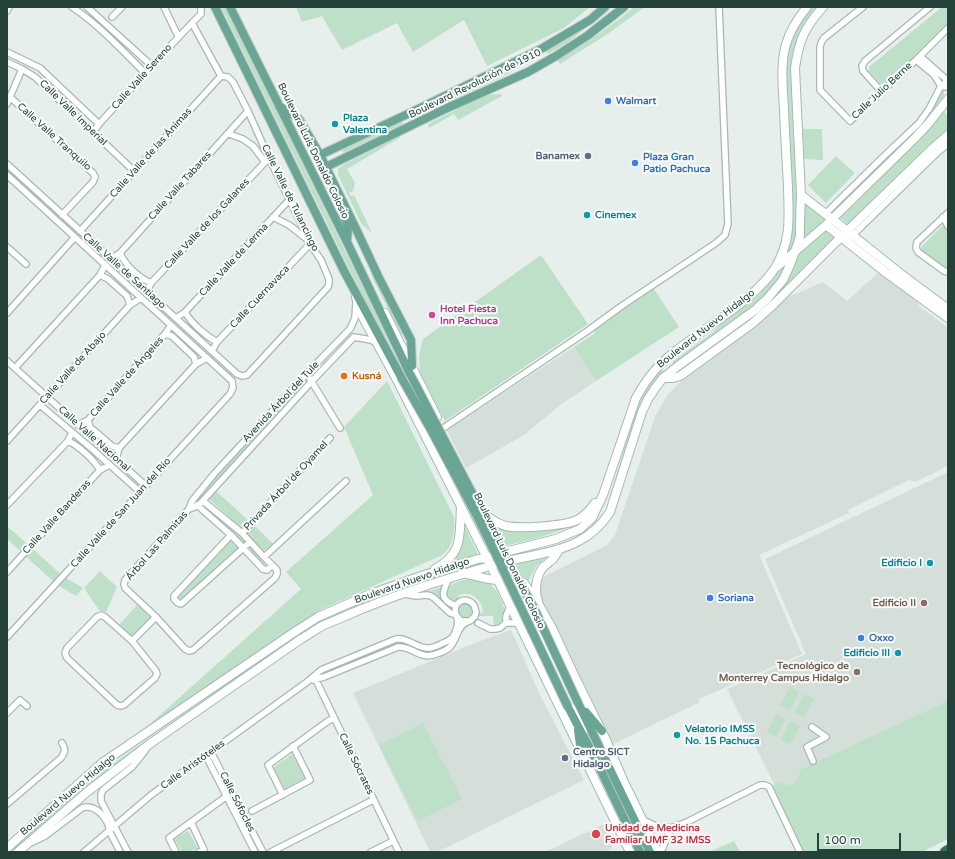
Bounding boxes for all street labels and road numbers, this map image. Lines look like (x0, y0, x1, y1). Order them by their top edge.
street label: Calle Valle Sereno (109, 42, 175, 112)
street label: Boulevard Revolución de 1910 (407, 47, 543, 121)
street label: Calle Julio Berne (849, 60, 915, 122)
street label: Calle Valle Imperial (37, 78, 109, 148)
street label: Boulevard Luis Donaldo Colosio (275, 81, 351, 221)
street label: Calle Valle Tranquilo (14, 101, 94, 173)
street label: Calle Valle de las Ánimas (107, 106, 195, 200)
street label: Calle Valle de Tulancingo (259, 142, 321, 254)
street label: Calle Valle Tabares (146, 149, 214, 223)
street label: Calle Valle de los Galanes (162, 176, 252, 272)
street label: Calle Valle de Lerma (197, 221, 271, 299)
street label: Calle Valle de Santiago (80, 231, 168, 311)
street label: Calle Cuernavaca (228, 263, 292, 331)
street label: Boulevard Nuevo Hidalgo (655, 287, 757, 371)
street label: Calle Valle de Abajo (37, 329, 109, 407)
street label: Calle Valle de Ángeles (88, 334, 166, 420)
street label: Avenida Árbol del Tule (240, 359, 322, 445)
street label: Calle Valle Nacional (55, 403, 133, 475)
street label: Privada Árbol de Oyamel (241, 439, 331, 533)
street label: Calle Valle de San Juan del Río (68, 456, 174, 570)
street label: Calle Valle Banderas (20, 477, 94, 557)
street label: Boulevard Luis Donaldo Colosio (471, 491, 547, 631)
street label: Árbol Las Palmitas (124, 509, 190, 583)
street label: Boulevard Nuevo Hidalgo (353, 556, 471, 606)
street label: Calle Sócrates (336, 731, 376, 797)
street label: Calle Aristóteles (159, 738, 227, 792)
street label: Boulevard Nuevo Hidalgo (18, 752, 118, 838)
street label: Calle Sófocles (217, 770, 257, 834)

